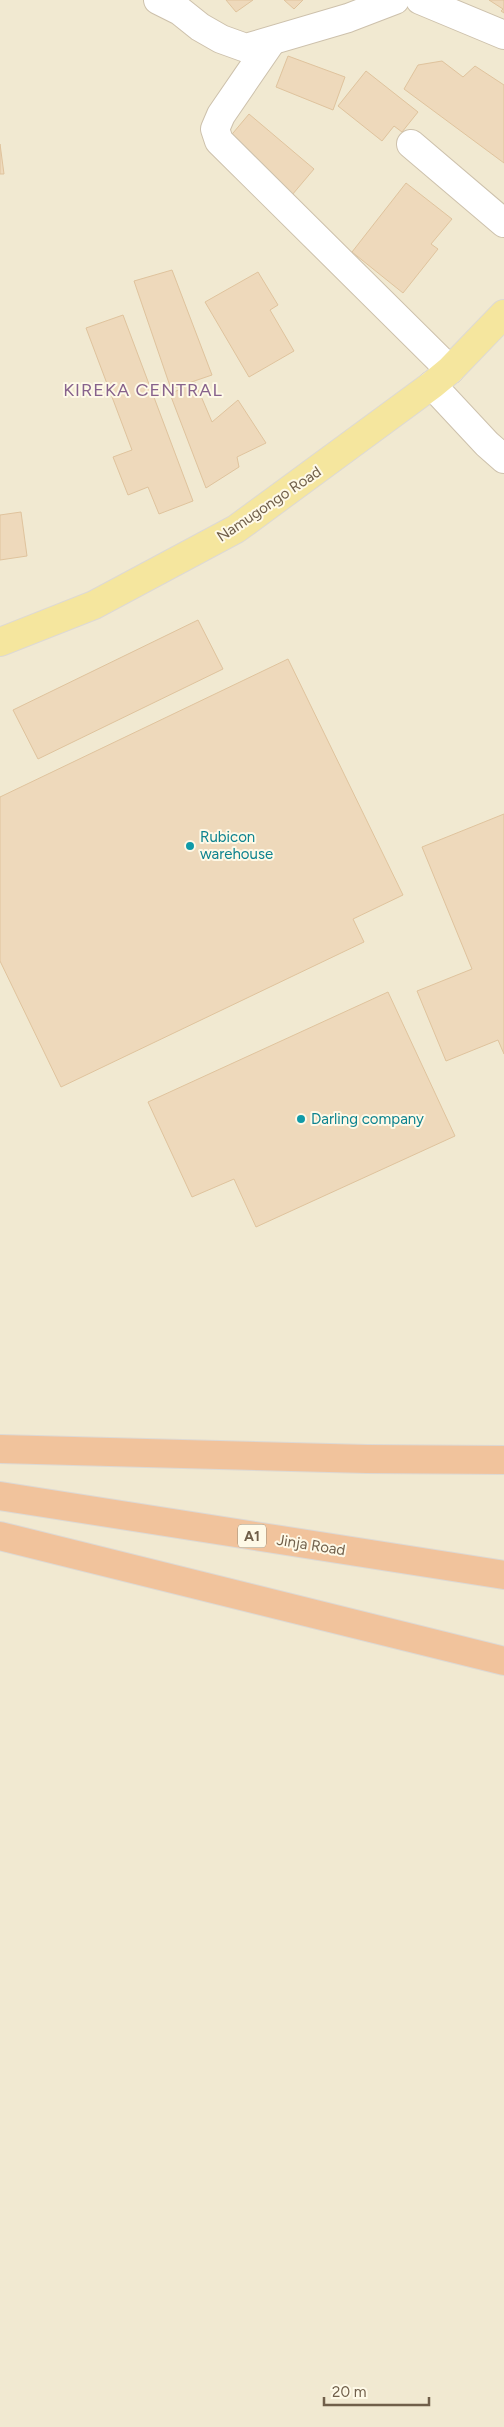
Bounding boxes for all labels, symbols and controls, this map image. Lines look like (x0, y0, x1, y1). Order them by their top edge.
district label: KIREKA CENTRAL (63, 379, 223, 401)
street label: Namugongo Road (213, 462, 325, 546)
place label: Rubicon warehouse (200, 828, 273, 863)
marker: Rubicon warehouse (184, 840, 196, 852)
place label: Darling company (311, 1110, 424, 1128)
marker: Darling company (295, 1113, 307, 1125)
road number: A1 (238, 1524, 266, 1548)
street label: Jinja Road (275, 1531, 347, 1559)
scale bar (324, 2374, 429, 2406)
text: 20 m (332, 2383, 366, 2401)

